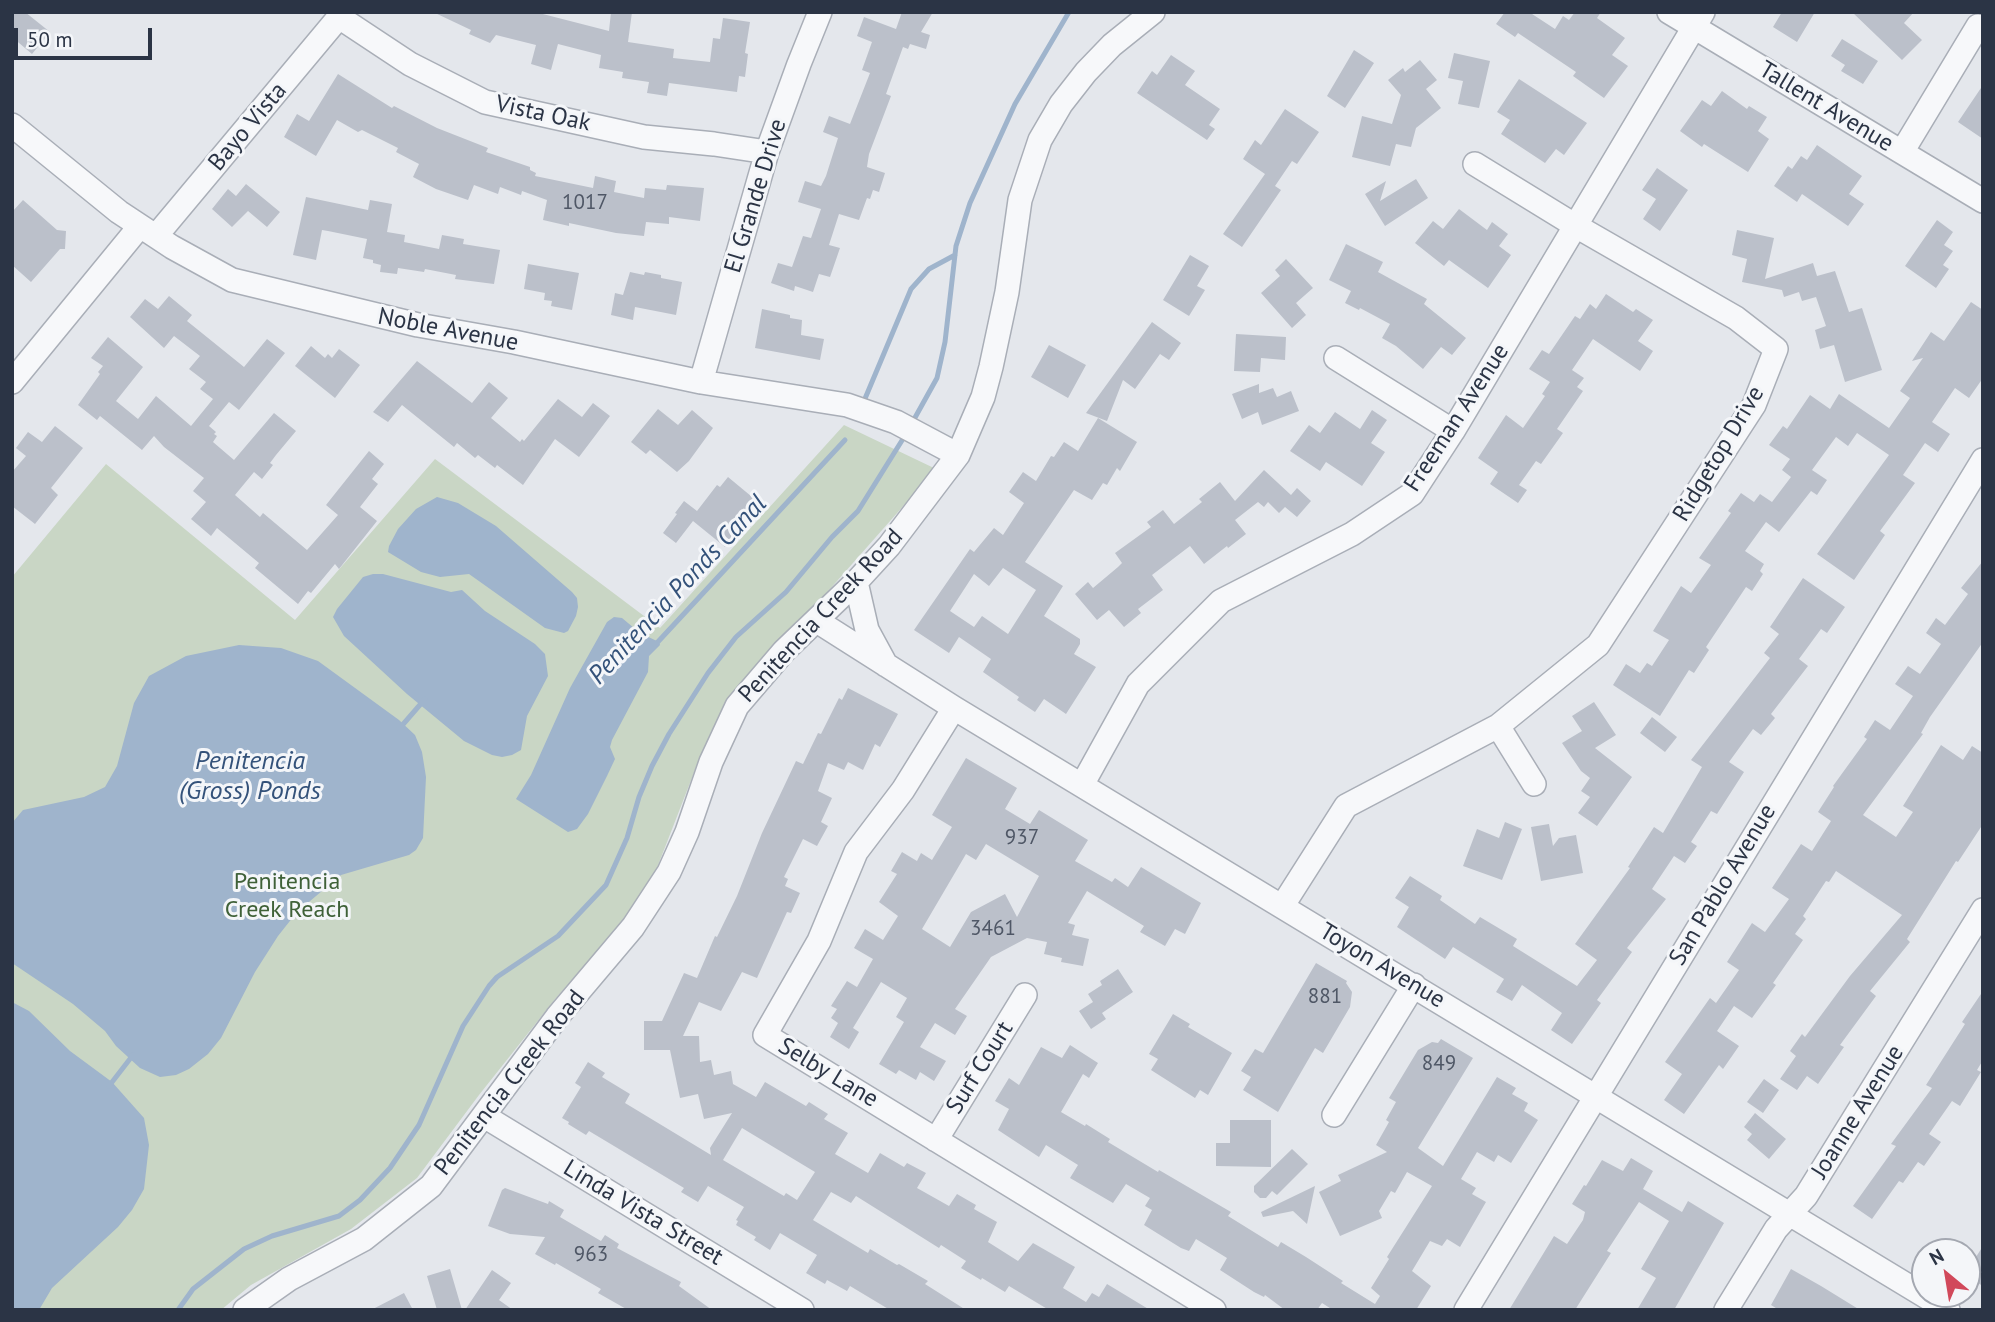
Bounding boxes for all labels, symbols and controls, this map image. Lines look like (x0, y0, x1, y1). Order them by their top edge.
scale bar (18, 14, 156, 58)
text: 50 m (27, 26, 73, 53)
street label: Tallent Avenue (1754, 56, 1898, 158)
street label: Bayo Vista (203, 77, 293, 177)
street label: Vista Oak (493, 90, 593, 138)
street label: El Grande Drive (719, 116, 793, 276)
house number: 1017 (562, 190, 608, 216)
street label: Noble Avenue (375, 302, 521, 358)
street label: Freeman Avenue (1398, 339, 1516, 497)
street label: Ridgetop Drive (1667, 381, 1771, 527)
water label: Penitencia Ponds Canal (582, 489, 774, 691)
street label: Penitencia Creek Road (733, 523, 909, 709)
water label: Penitencia (Gross) Ponds (179, 746, 321, 808)
street label: San Pablo Avenue (1664, 799, 1782, 971)
house number: 937 (1005, 825, 1039, 851)
park label: Penitencia Creek Reach (225, 868, 349, 924)
house number: 3461 (970, 916, 1016, 942)
street label: Toyon Avenue (1314, 917, 1450, 1015)
house number: 881 (1308, 984, 1342, 1010)
street label: Penitencia Creek Road (429, 985, 591, 1181)
street label: Surf Court (940, 1016, 1020, 1120)
street label: Selby Lane (773, 1032, 883, 1114)
street label: Joanne Avenue (1806, 1040, 1910, 1184)
house number: 849 (1422, 1051, 1456, 1077)
street label: Linda Vista Street (558, 1154, 728, 1272)
north arrow (1911, 1238, 1981, 1308)
house number: 963 (574, 1242, 608, 1268)
text: N (1925, 1243, 1948, 1270)

